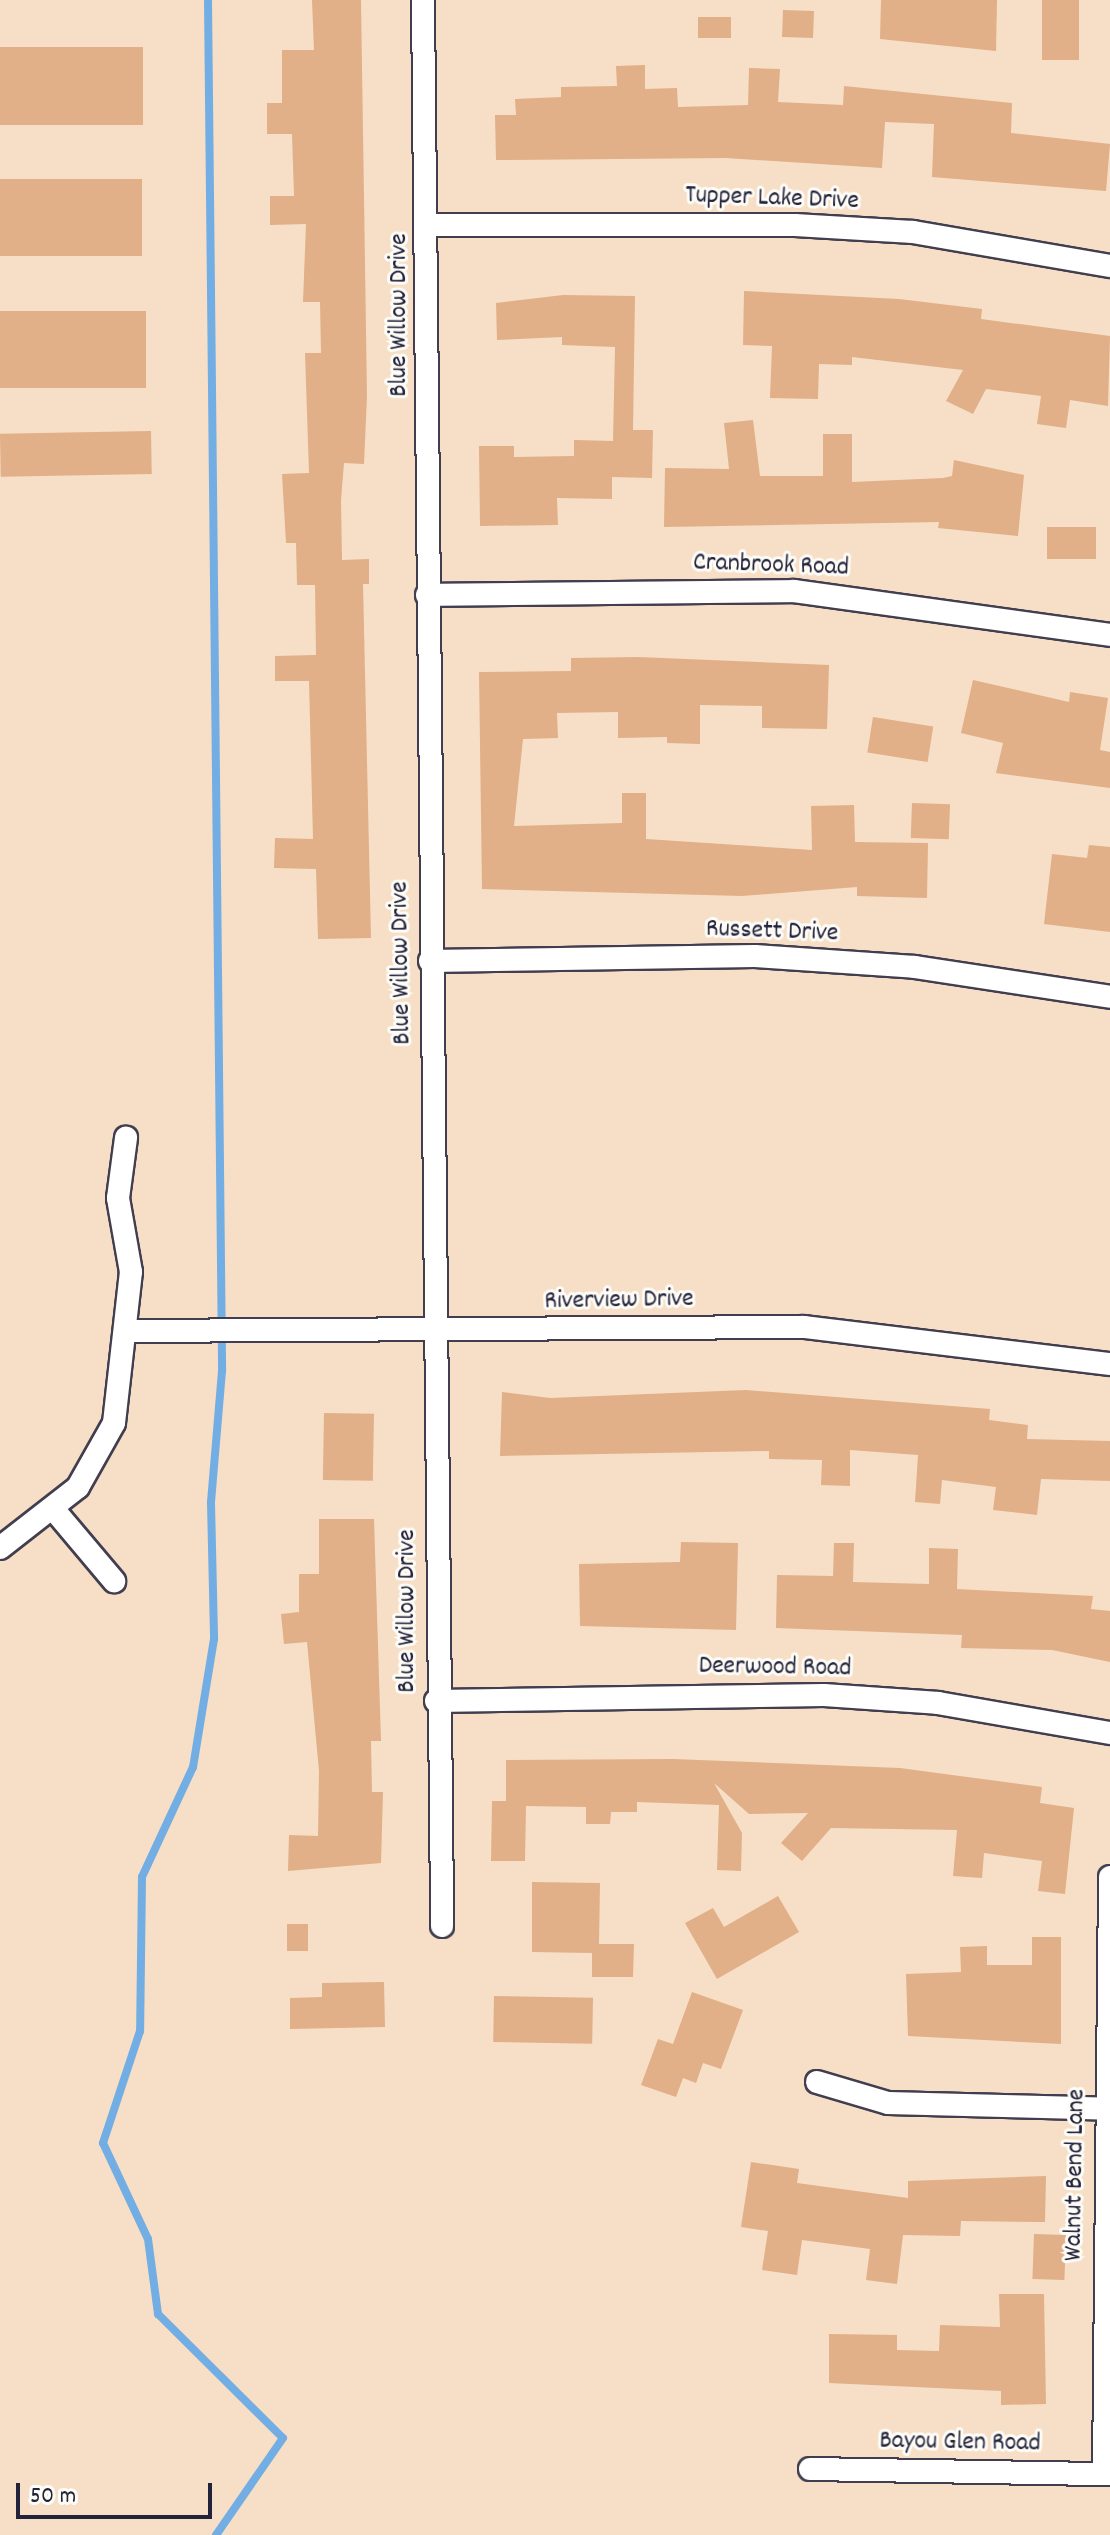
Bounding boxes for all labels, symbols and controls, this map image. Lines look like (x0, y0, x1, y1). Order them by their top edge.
street label: Tupper Lake Drive (685, 180, 859, 218)
street label: Blue Willow Drive (384, 233, 416, 397)
street label: Cranbrook Road (693, 548, 849, 584)
street label: Blue Willow Drive (385, 881, 419, 1045)
street label: Russett Drive (705, 914, 839, 950)
street label: Riverview Drive (544, 1284, 694, 1318)
street label: Blue Willow Drive (392, 1529, 424, 1693)
street label: Deerwood Road (698, 1651, 852, 1685)
street label: Walnut Bend Lane (1059, 2089, 1093, 2261)
street label: Bayou Glen Road (879, 2426, 1041, 2460)
scale bar (20, 2467, 216, 2517)
text: 50 m (30, 2480, 76, 2514)

